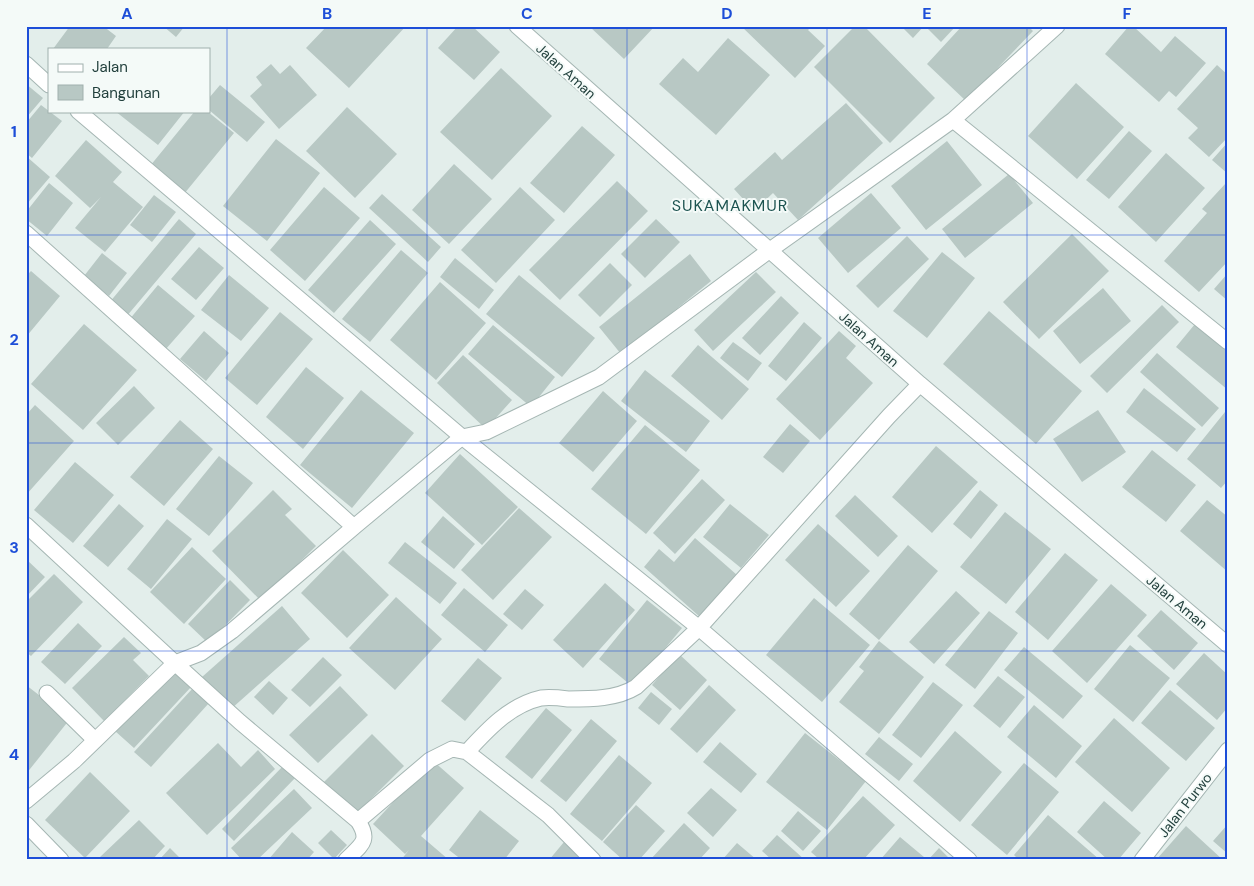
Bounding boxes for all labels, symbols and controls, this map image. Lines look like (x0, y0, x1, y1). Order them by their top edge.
text: A (121, 3, 133, 24)
text: B (322, 3, 332, 24)
text: C (521, 3, 533, 24)
text: D (721, 3, 733, 24)
text: E (922, 3, 932, 24)
text: F (1123, 3, 1132, 24)
street label: Jalan Aman (532, 39, 600, 103)
legend (48, 48, 210, 112)
text: Jalan (92, 57, 128, 77)
text: Bangunan (92, 83, 160, 103)
text: 1 (11, 121, 17, 142)
district label: SUKAMAKMUR (672, 195, 788, 216)
street label: Jalan Aman (835, 307, 903, 371)
text: 2 (9, 329, 19, 350)
text: 3 (9, 537, 19, 558)
street label: Jalan Aman (1143, 571, 1211, 633)
text: 4 (9, 744, 19, 765)
street label: Jalan Purwo (1154, 769, 1216, 841)

